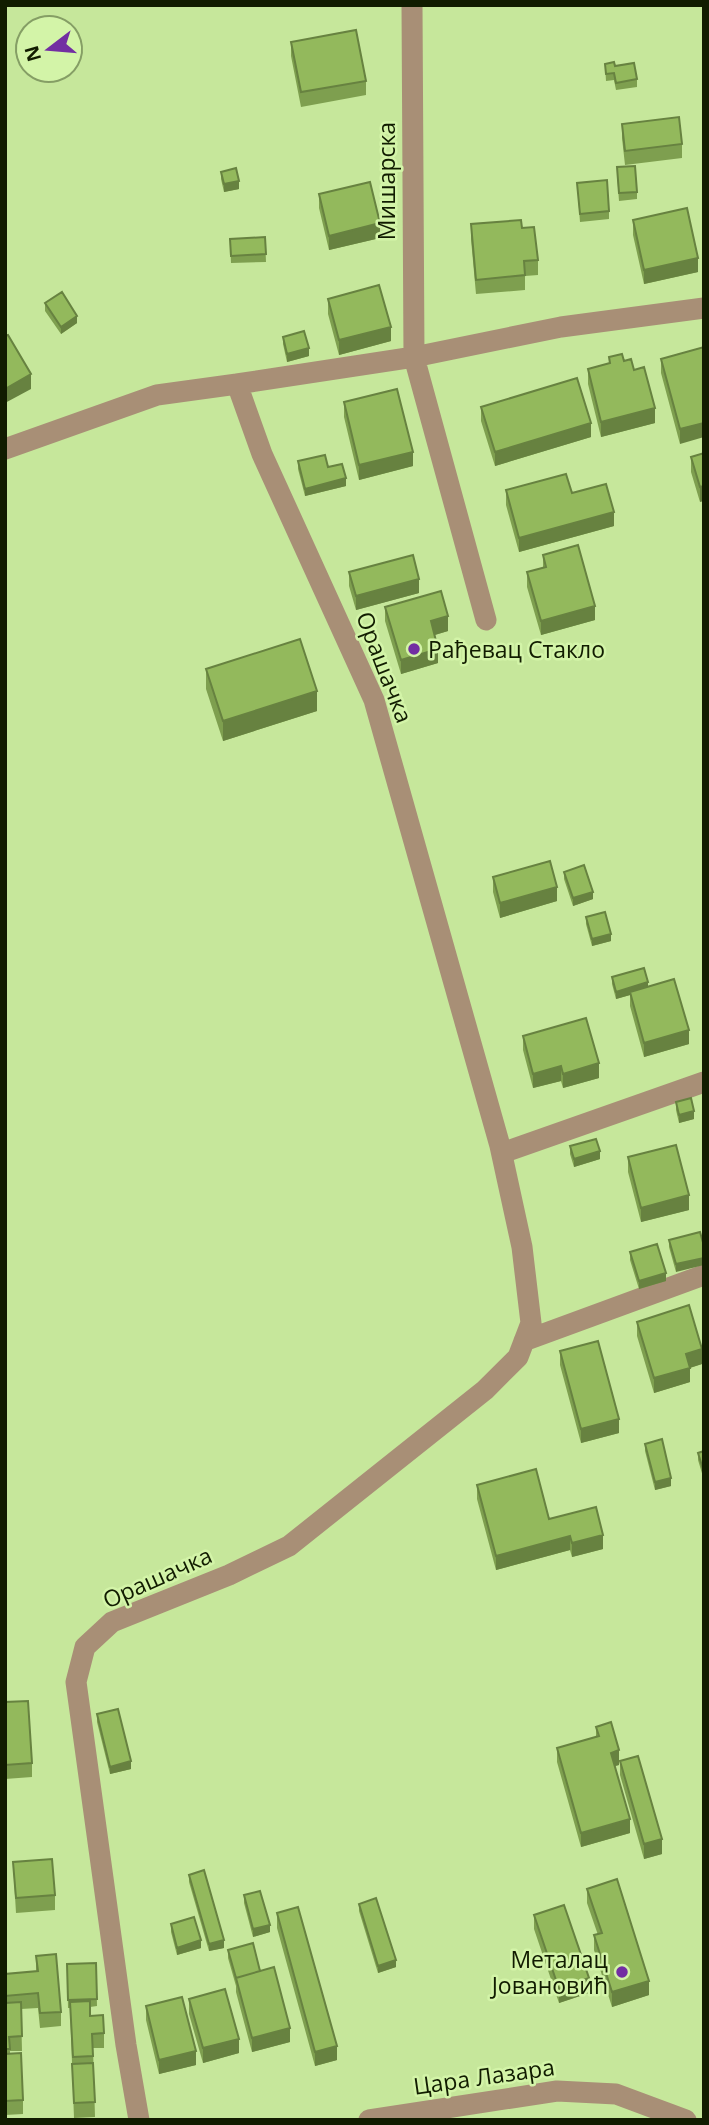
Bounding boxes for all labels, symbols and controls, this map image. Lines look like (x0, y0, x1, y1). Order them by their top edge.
north arrow (14, 14, 84, 84)
text: N (18, 43, 47, 65)
street label: Мишарска (370, 122, 402, 240)
street label: Орашачка (349, 607, 421, 727)
place label: Рађевац Стакло (428, 633, 605, 665)
marker: Рађевац Стакло (406, 641, 422, 657)
street label: Орашачка (97, 1539, 217, 1615)
place label: Металац Јовановић (490, 1943, 608, 2001)
marker: Металац Јовановић (614, 1964, 630, 1980)
street label: Цара Лазара (411, 2050, 557, 2102)

